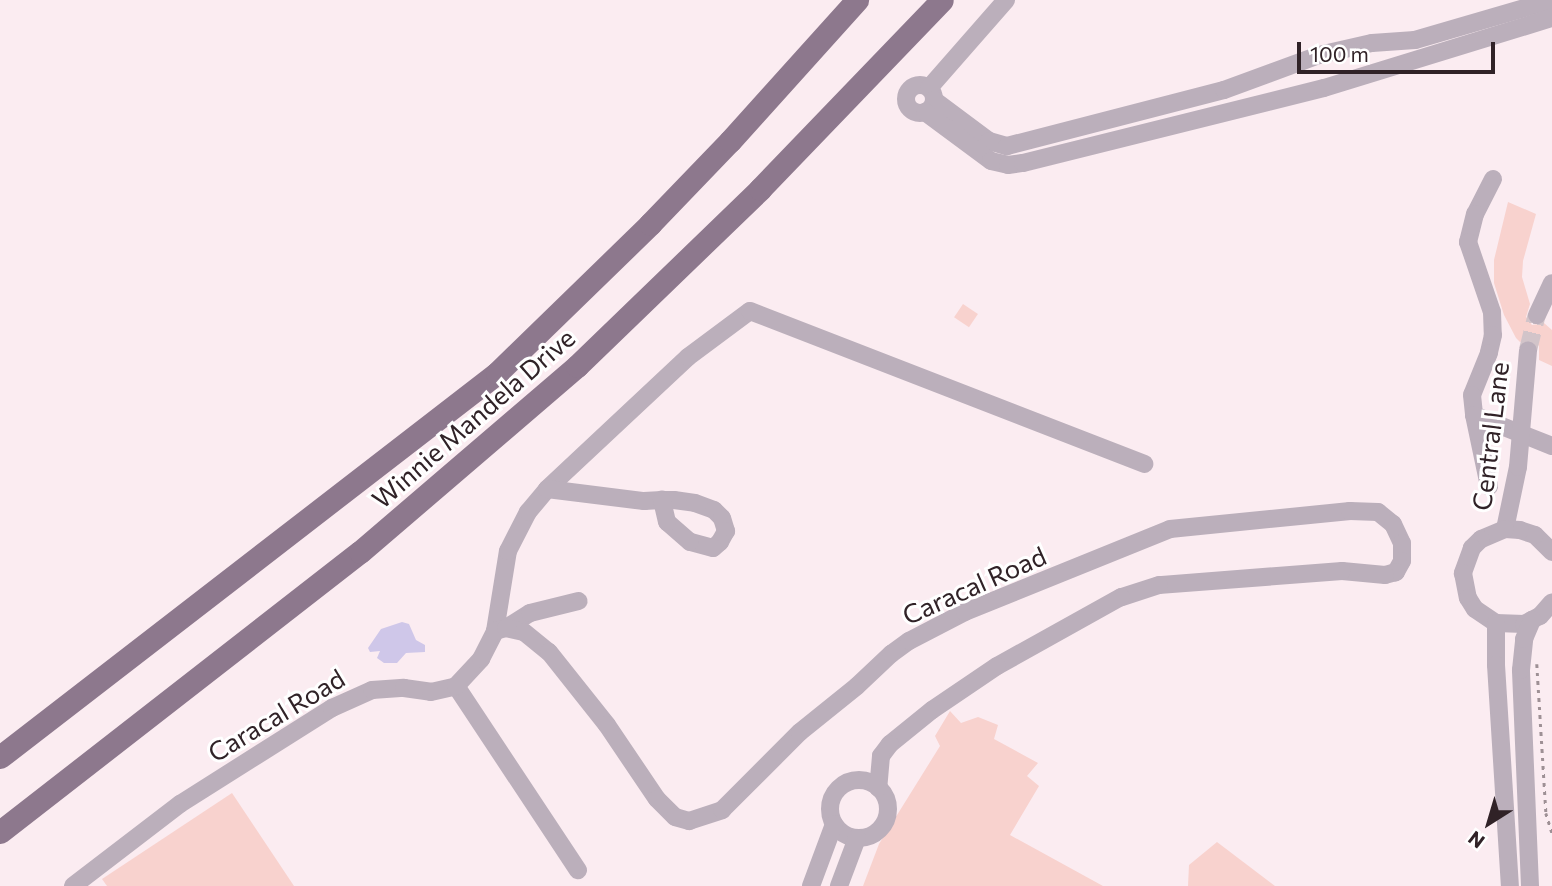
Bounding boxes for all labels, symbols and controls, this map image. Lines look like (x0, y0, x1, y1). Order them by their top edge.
scale bar (1300, 28, 1498, 72)
text: 100 m (1310, 41, 1369, 66)
street label: Winnie Mandela Drive (365, 322, 581, 514)
street label: Central Lane (1465, 360, 1515, 512)
street label: Caracal Road (897, 539, 1051, 631)
street label: Caracal Road (202, 662, 350, 768)
north arrow (1454, 788, 1524, 858)
text: N (1463, 827, 1489, 854)

